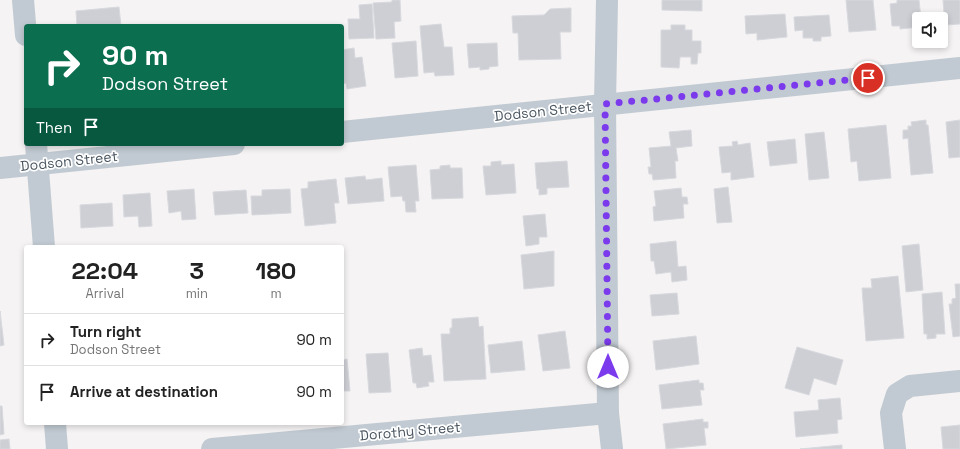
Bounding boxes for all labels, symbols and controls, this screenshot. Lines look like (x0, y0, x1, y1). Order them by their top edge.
map controls (912, 12, 948, 48)
button: sound (912, 12, 948, 48)
text: 90 m (102, 37, 168, 73)
icon: right (36, 40, 88, 92)
pin (851, 61, 885, 95)
icon: arrive (857, 67, 879, 89)
text: Dodson Street (102, 72, 228, 95)
street label: Dodson Street (493, 97, 593, 125)
icon: arrive (80, 116, 102, 138)
text: Then (36, 118, 72, 137)
street label: Dodson Street (19, 147, 119, 175)
text: 22:04 (72, 255, 138, 286)
text: 3 (190, 255, 204, 286)
text: 180 (256, 255, 296, 286)
text: Arrival (85, 285, 124, 302)
text: min (186, 285, 208, 302)
text: m (270, 285, 282, 302)
text: Turn right (70, 322, 141, 341)
icon: right (36, 329, 58, 351)
text: 90 m (296, 330, 332, 349)
text: Dodson Street (70, 341, 161, 358)
position arrow (587, 346, 629, 388)
icon: arrive (36, 381, 58, 403)
text: Arrive at destination (70, 382, 218, 401)
text: 90 m (296, 382, 332, 401)
street label: Dorothy Street (359, 418, 461, 444)

